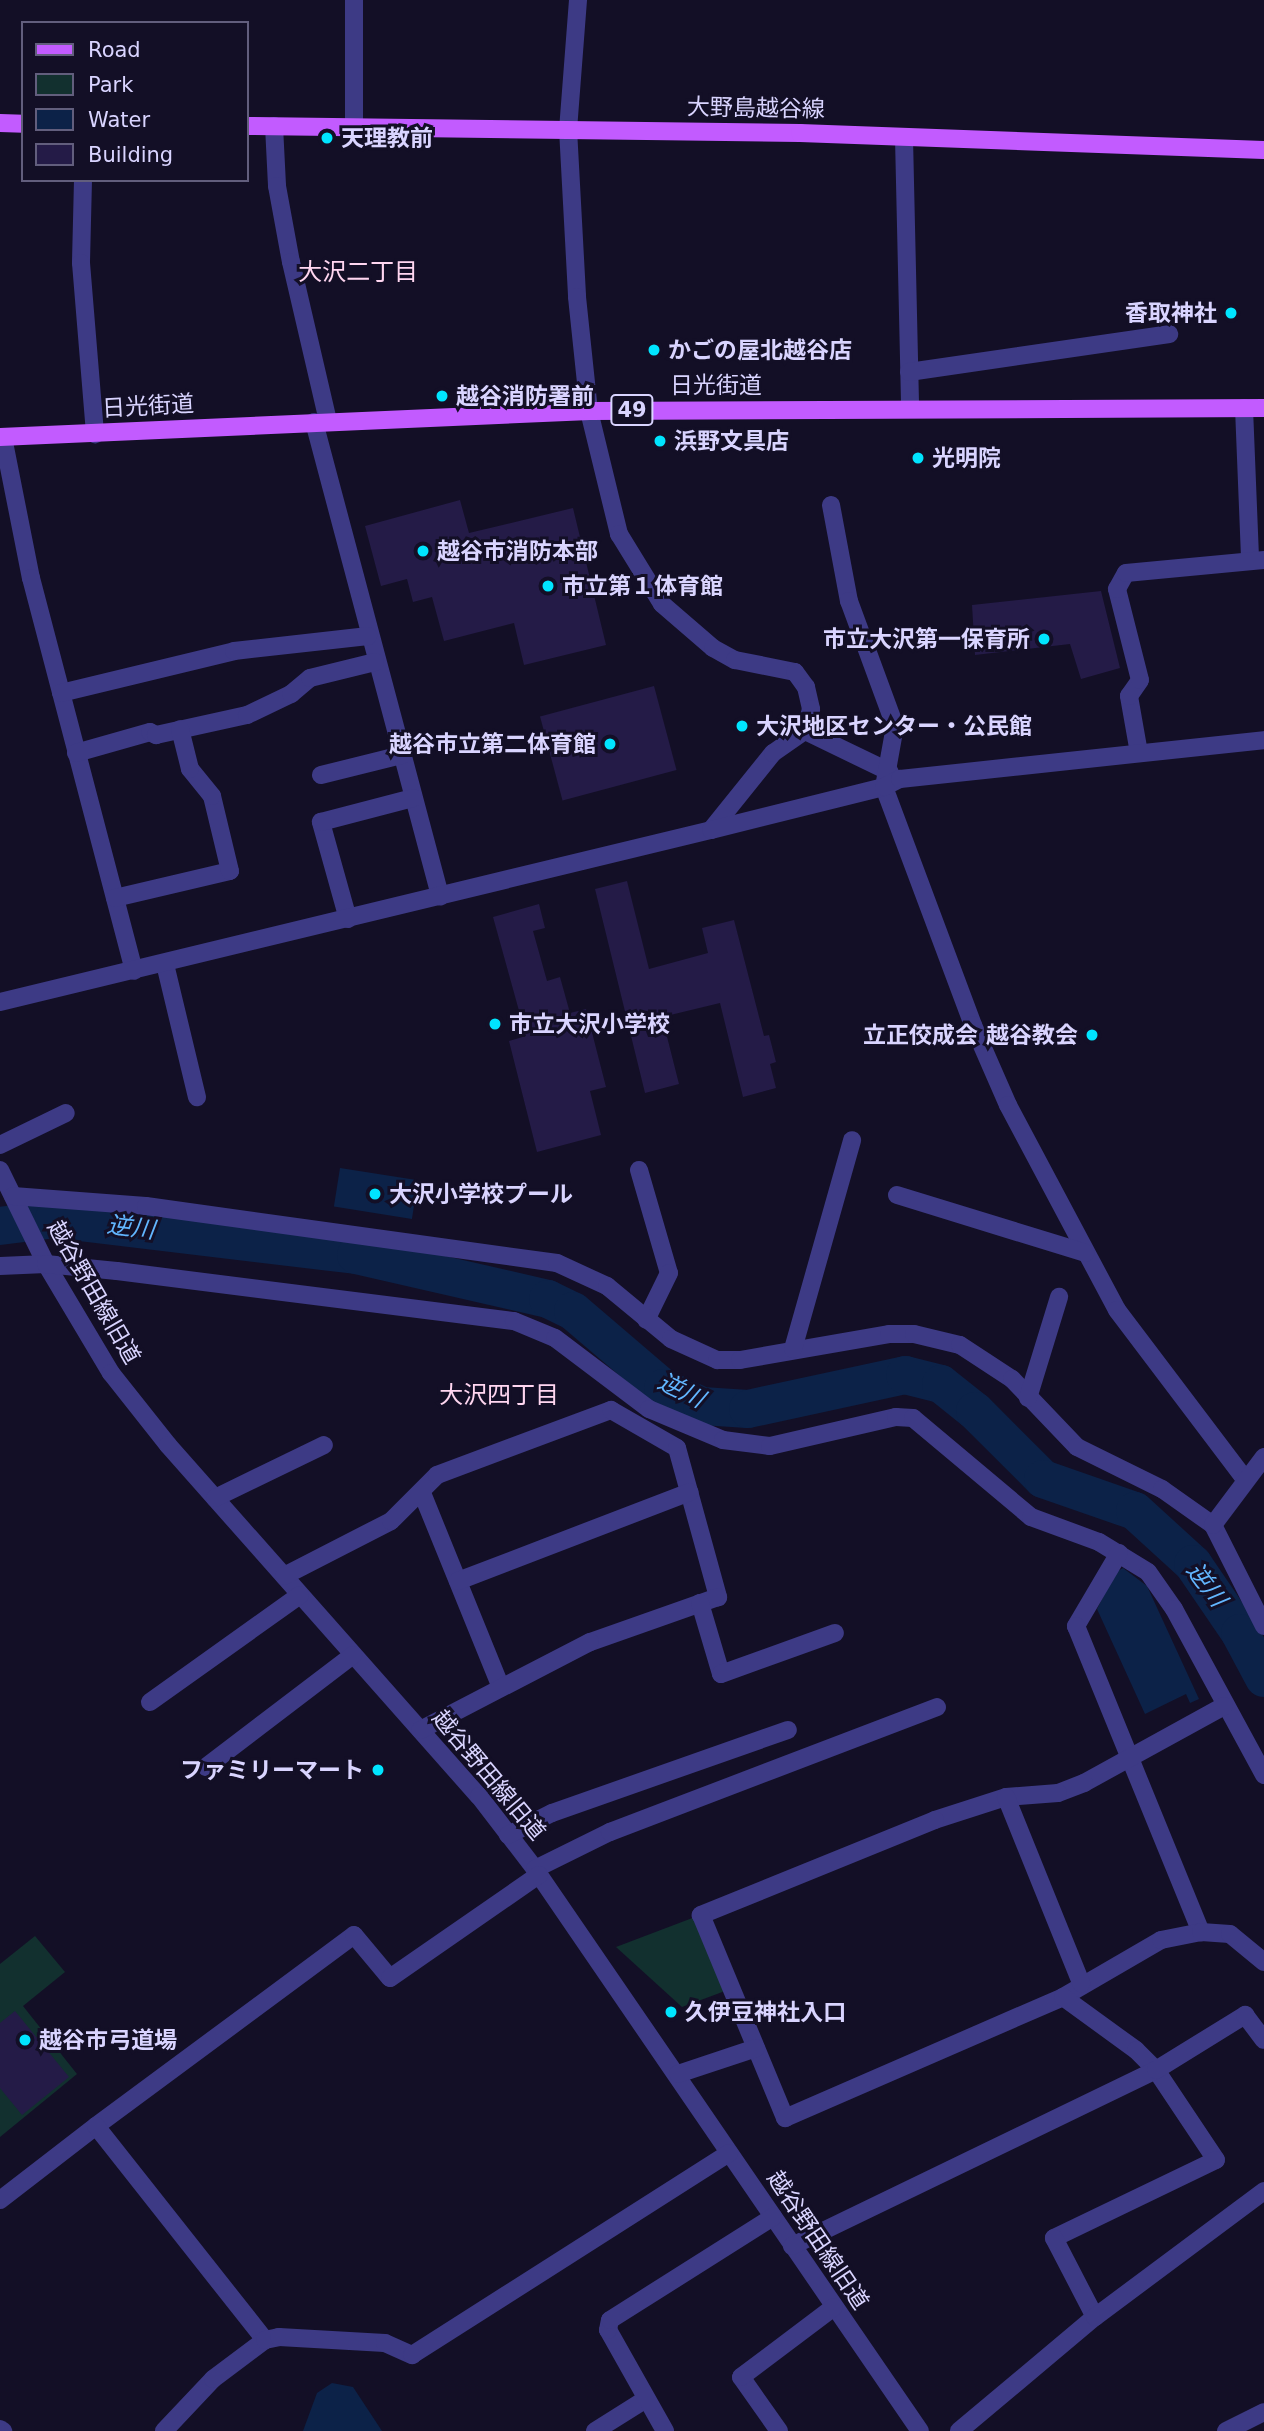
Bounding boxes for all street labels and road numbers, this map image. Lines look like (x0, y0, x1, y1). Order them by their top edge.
street label: 大野島越谷線 (687, 93, 825, 123)
street label: 日光街道 (670, 371, 762, 399)
street label: 日光街道 (101, 390, 195, 422)
road number: 49 (609, 392, 655, 428)
street label: 越谷野田線旧道 (42, 1215, 146, 1369)
street label: 越谷野田線旧道 (427, 1704, 551, 1846)
street label: 越谷野田線旧道 (762, 2166, 874, 2314)

